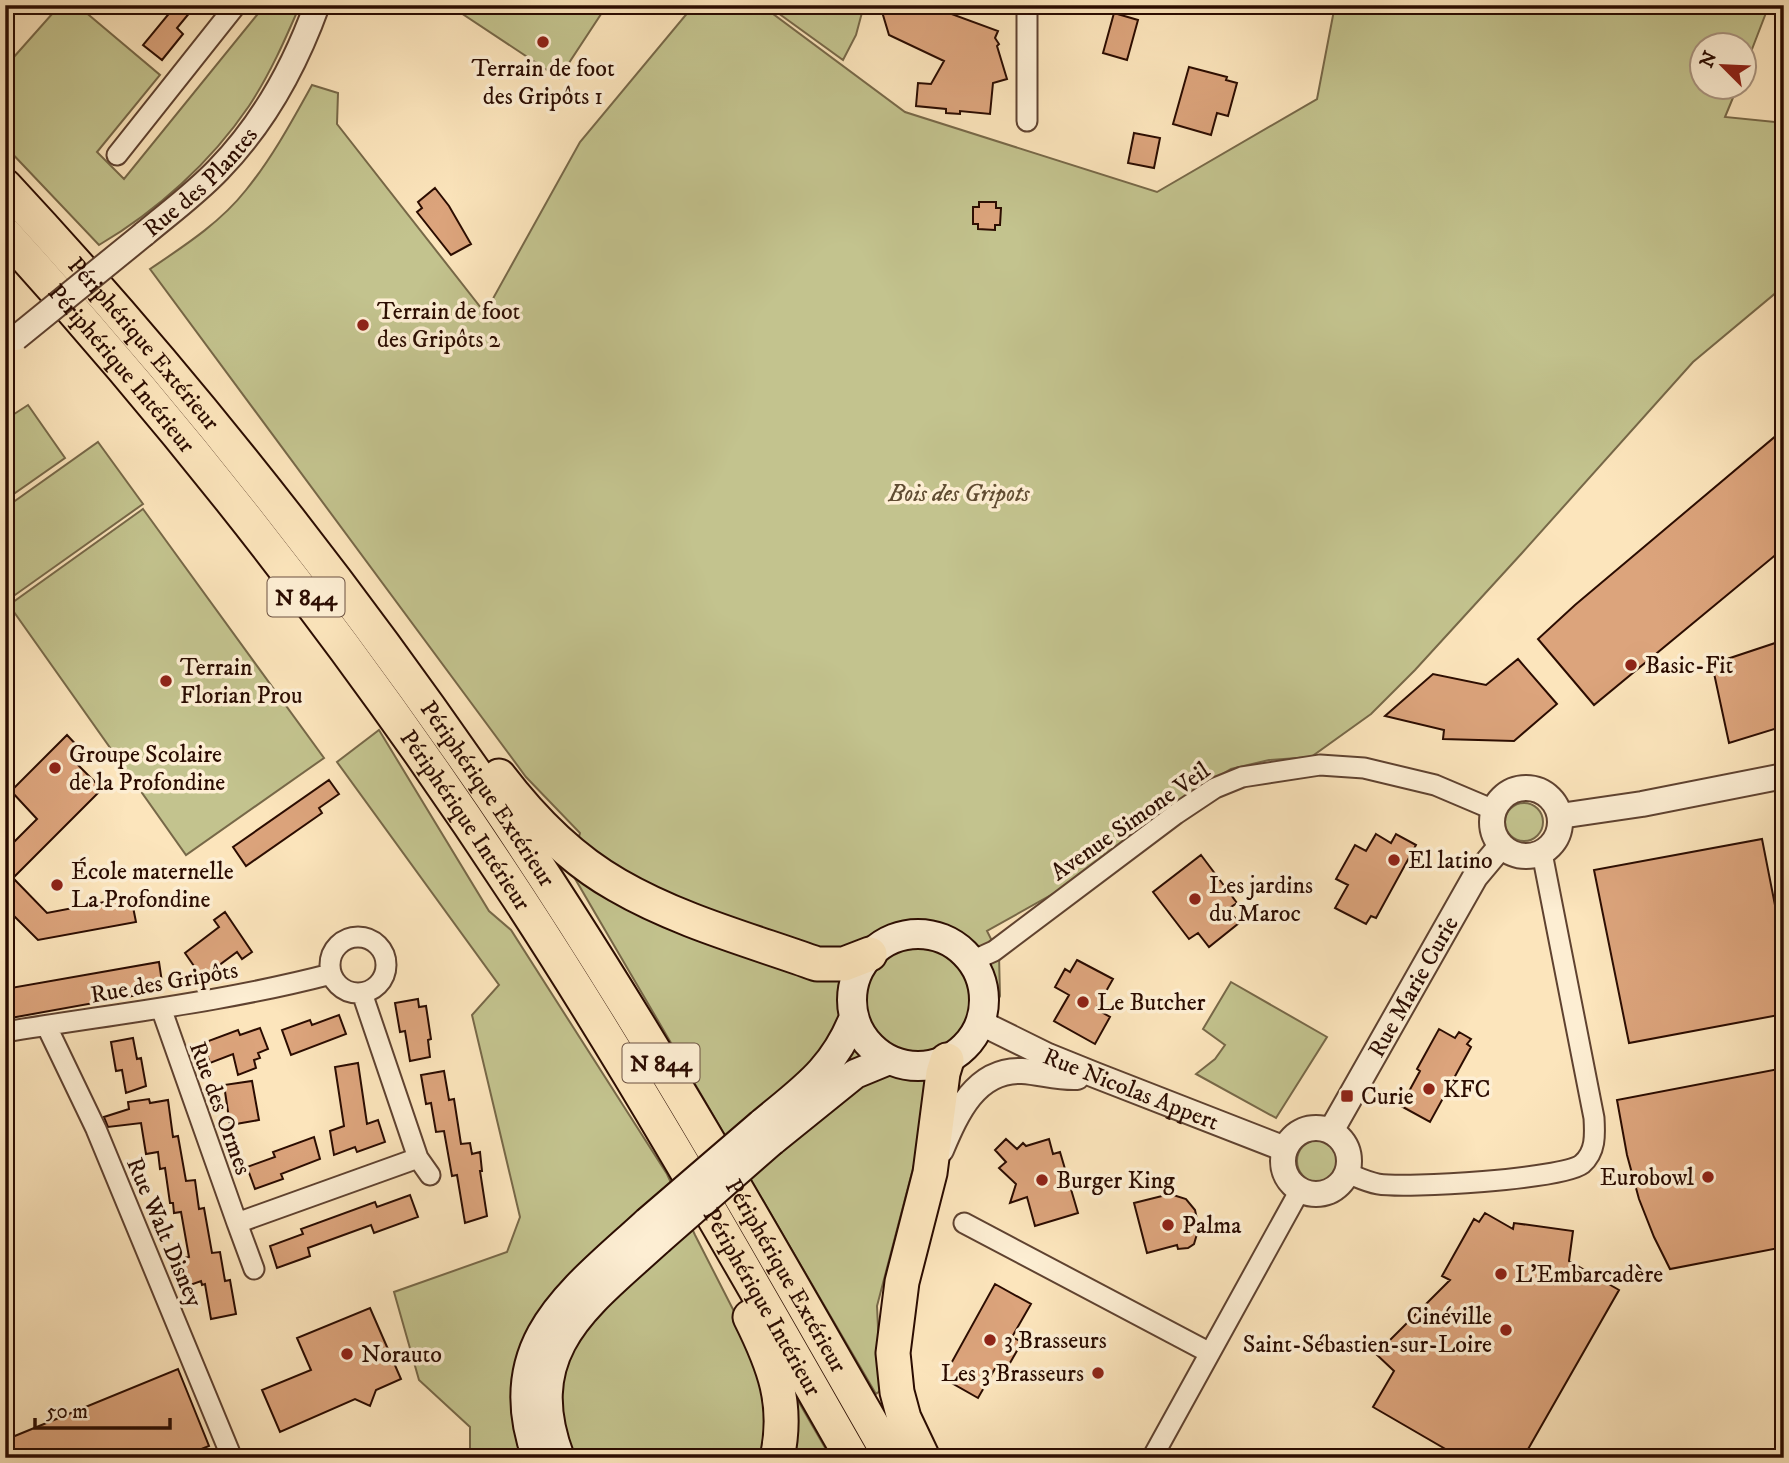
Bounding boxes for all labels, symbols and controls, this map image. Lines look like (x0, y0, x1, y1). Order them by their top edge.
north arrow (1688, 32, 1758, 102)
marker: Terrain de foot des Gripôts 1 (535, 34, 551, 50)
text: N (1695, 48, 1723, 72)
place label: Terrain de foot des Gripôts 1 (471, 54, 615, 112)
street label: Rue des Plantes (138, 121, 265, 244)
street label: Périphérique Extérieur (61, 251, 226, 437)
street label: Périphérique Intérieur (41, 278, 201, 460)
place label: Terrain de foot des Gripôts 2 (377, 297, 521, 355)
marker: Terrain de foot des Gripôts 2 (355, 317, 371, 333)
park label: Bois des Gripots (888, 479, 1030, 509)
road number: N 844 (268, 578, 344, 617)
place label: Basic-Fit (1645, 651, 1733, 681)
place label: Terrain Florian Prou (180, 653, 303, 711)
marker: Basic-Fit (1623, 657, 1639, 673)
marker: Terrain Florian Prou (158, 673, 174, 689)
street label: Périphérique Extérieur (413, 695, 561, 893)
street label: Périphérique Intérieur (393, 724, 537, 917)
place label: Groupe Scolaire de la Profondine (69, 740, 225, 798)
street label: Avenue Simone Veil (1045, 755, 1217, 888)
marker: Groupe Scolaire de la Profondine (47, 760, 63, 776)
place label: El latino (1408, 846, 1493, 876)
marker: El latino (1386, 852, 1402, 868)
place label: École maternelle La Profondine (71, 857, 234, 915)
place label: Les jardins du Maroc (1209, 871, 1313, 929)
marker: École maternelle La Profondine (49, 877, 65, 893)
marker: Les jardins du Maroc (1187, 891, 1203, 907)
street label: Rue Marie Curie (1362, 911, 1466, 1063)
street label: Rue des Gripôts (88, 955, 240, 1011)
place label: Le Butcher (1097, 988, 1206, 1018)
marker: Le Butcher (1075, 994, 1091, 1010)
street label: Rue des Ormes (182, 1038, 258, 1179)
street label: Rue Nicolas Appert (1038, 1042, 1223, 1138)
road number: N 844 (622, 1044, 700, 1082)
place label: KFC (1443, 1075, 1491, 1105)
marker: KFC (1421, 1081, 1437, 1097)
place label: Curie (1361, 1082, 1414, 1112)
marker: Curie (1339, 1088, 1355, 1104)
street label: Rue Walt Disney (119, 1153, 209, 1312)
place label: Eurobowl (1600, 1163, 1695, 1193)
place label: Burger King (1056, 1166, 1175, 1196)
marker: Eurobowl (1700, 1169, 1716, 1185)
marker: Burger King (1034, 1172, 1050, 1188)
street label: Périphérique Extérieur (718, 1174, 853, 1378)
street label: Périphérique Intérieur (696, 1203, 828, 1402)
place label: Palma (1182, 1211, 1242, 1241)
marker: Palma (1160, 1217, 1176, 1233)
place label: L'Embarcadère (1515, 1260, 1663, 1290)
marker: L'Embarcadère (1493, 1266, 1509, 1282)
place label: Cinéville Saint-Sébastien-sur-Loire (1243, 1302, 1492, 1360)
marker: Cinéville Saint-Sébastien-sur-Loire (1498, 1322, 1514, 1338)
place label: 3 Brasseurs (1004, 1326, 1107, 1356)
marker: 3 Brasseurs (982, 1332, 998, 1348)
place label: Norauto (361, 1340, 442, 1370)
marker: Norauto (339, 1346, 355, 1362)
place label: Les 3 Brasseurs (941, 1359, 1084, 1389)
marker: Les 3 Brasseurs (1090, 1365, 1106, 1381)
scale bar (35, 1386, 170, 1430)
text: 50 m (46, 1399, 88, 1425)

